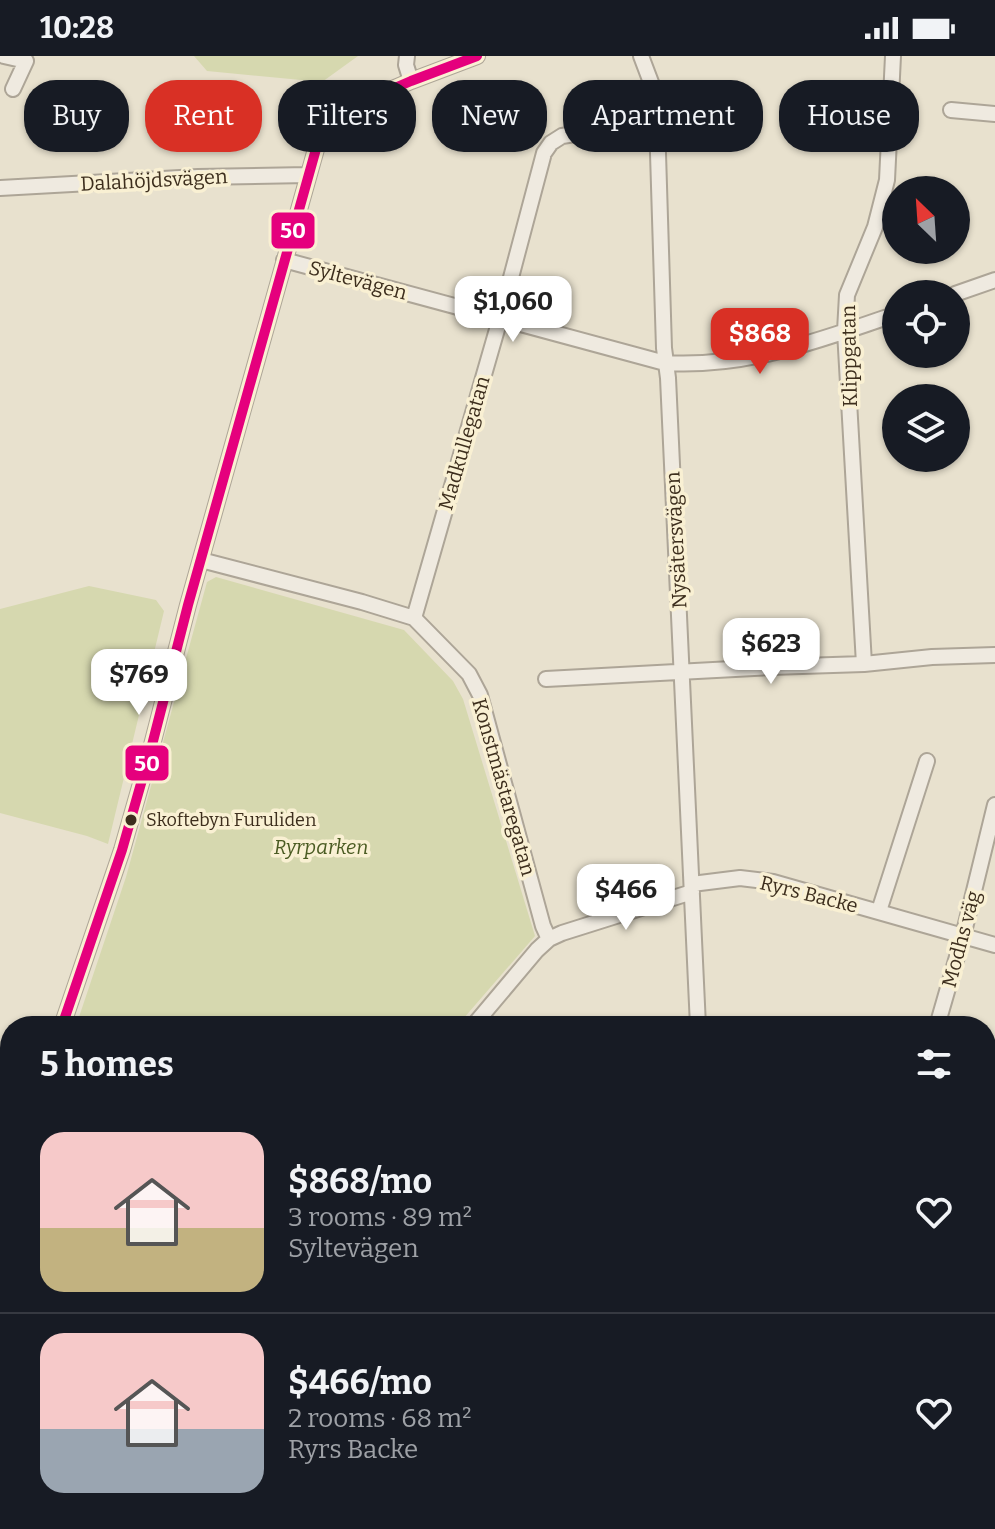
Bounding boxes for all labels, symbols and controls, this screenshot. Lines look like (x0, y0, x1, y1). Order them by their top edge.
text: 10:28 (40, 10, 114, 46)
chip: Buy (24, 80, 129, 152)
chip: Rent (145, 80, 262, 152)
chip: Filters (278, 80, 416, 152)
chip: New (432, 80, 547, 152)
chip: Apartment (563, 80, 763, 152)
chip: House (779, 80, 919, 152)
street label: Dalahöjdsvägen (80, 164, 229, 197)
north arrow (882, 176, 970, 264)
map controls (882, 176, 970, 472)
line badge: 50 (270, 211, 316, 250)
text: 50 (280, 217, 306, 244)
street label: Syltevägen (306, 255, 410, 305)
pin: $1,060 (448, 276, 578, 344)
button: locate (882, 280, 970, 368)
text: $1,060 (473, 286, 553, 317)
street label: Klippgatan (836, 304, 862, 407)
pin: $868 (713, 308, 807, 376)
text: $868 (729, 318, 791, 349)
street label: Madkullegatan (433, 373, 495, 513)
button: layers (882, 384, 970, 472)
street label: Nysätersvägen (660, 471, 692, 609)
pin: $623 (724, 618, 818, 686)
text: $623 (741, 628, 801, 659)
pin: $769 (92, 649, 186, 717)
text: $769 (109, 659, 169, 690)
street label: Konstmästaregatan (467, 695, 541, 879)
line badge: 50 (124, 744, 170, 782)
text: 50 (134, 750, 160, 777)
place label: Skoftebyn Furuliden (146, 809, 317, 831)
marker: Skoftebyn Furuliden (123, 812, 139, 828)
park label: Ryrparken (274, 835, 368, 859)
pin: $466 (579, 864, 673, 932)
street label: Ryrs Backe (758, 870, 860, 918)
text: $466 (595, 874, 657, 905)
street label: Modhs väg (937, 888, 985, 990)
icon: filters (912, 1042, 956, 1086)
text: 5 homes (40, 1044, 174, 1085)
text: $868/mo (288, 1161, 432, 1202)
icon: home (104, 1164, 200, 1260)
icon: heart (912, 1190, 956, 1234)
text: 3 rooms · 89 m² (288, 1202, 472, 1233)
text: Syltevägen (288, 1233, 419, 1264)
text: $466/mo (288, 1362, 432, 1403)
icon: home (104, 1365, 200, 1461)
icon: heart (912, 1391, 956, 1435)
text: 2 rooms · 68 m² (288, 1403, 471, 1434)
text: Ryrs Backe (288, 1434, 418, 1465)

